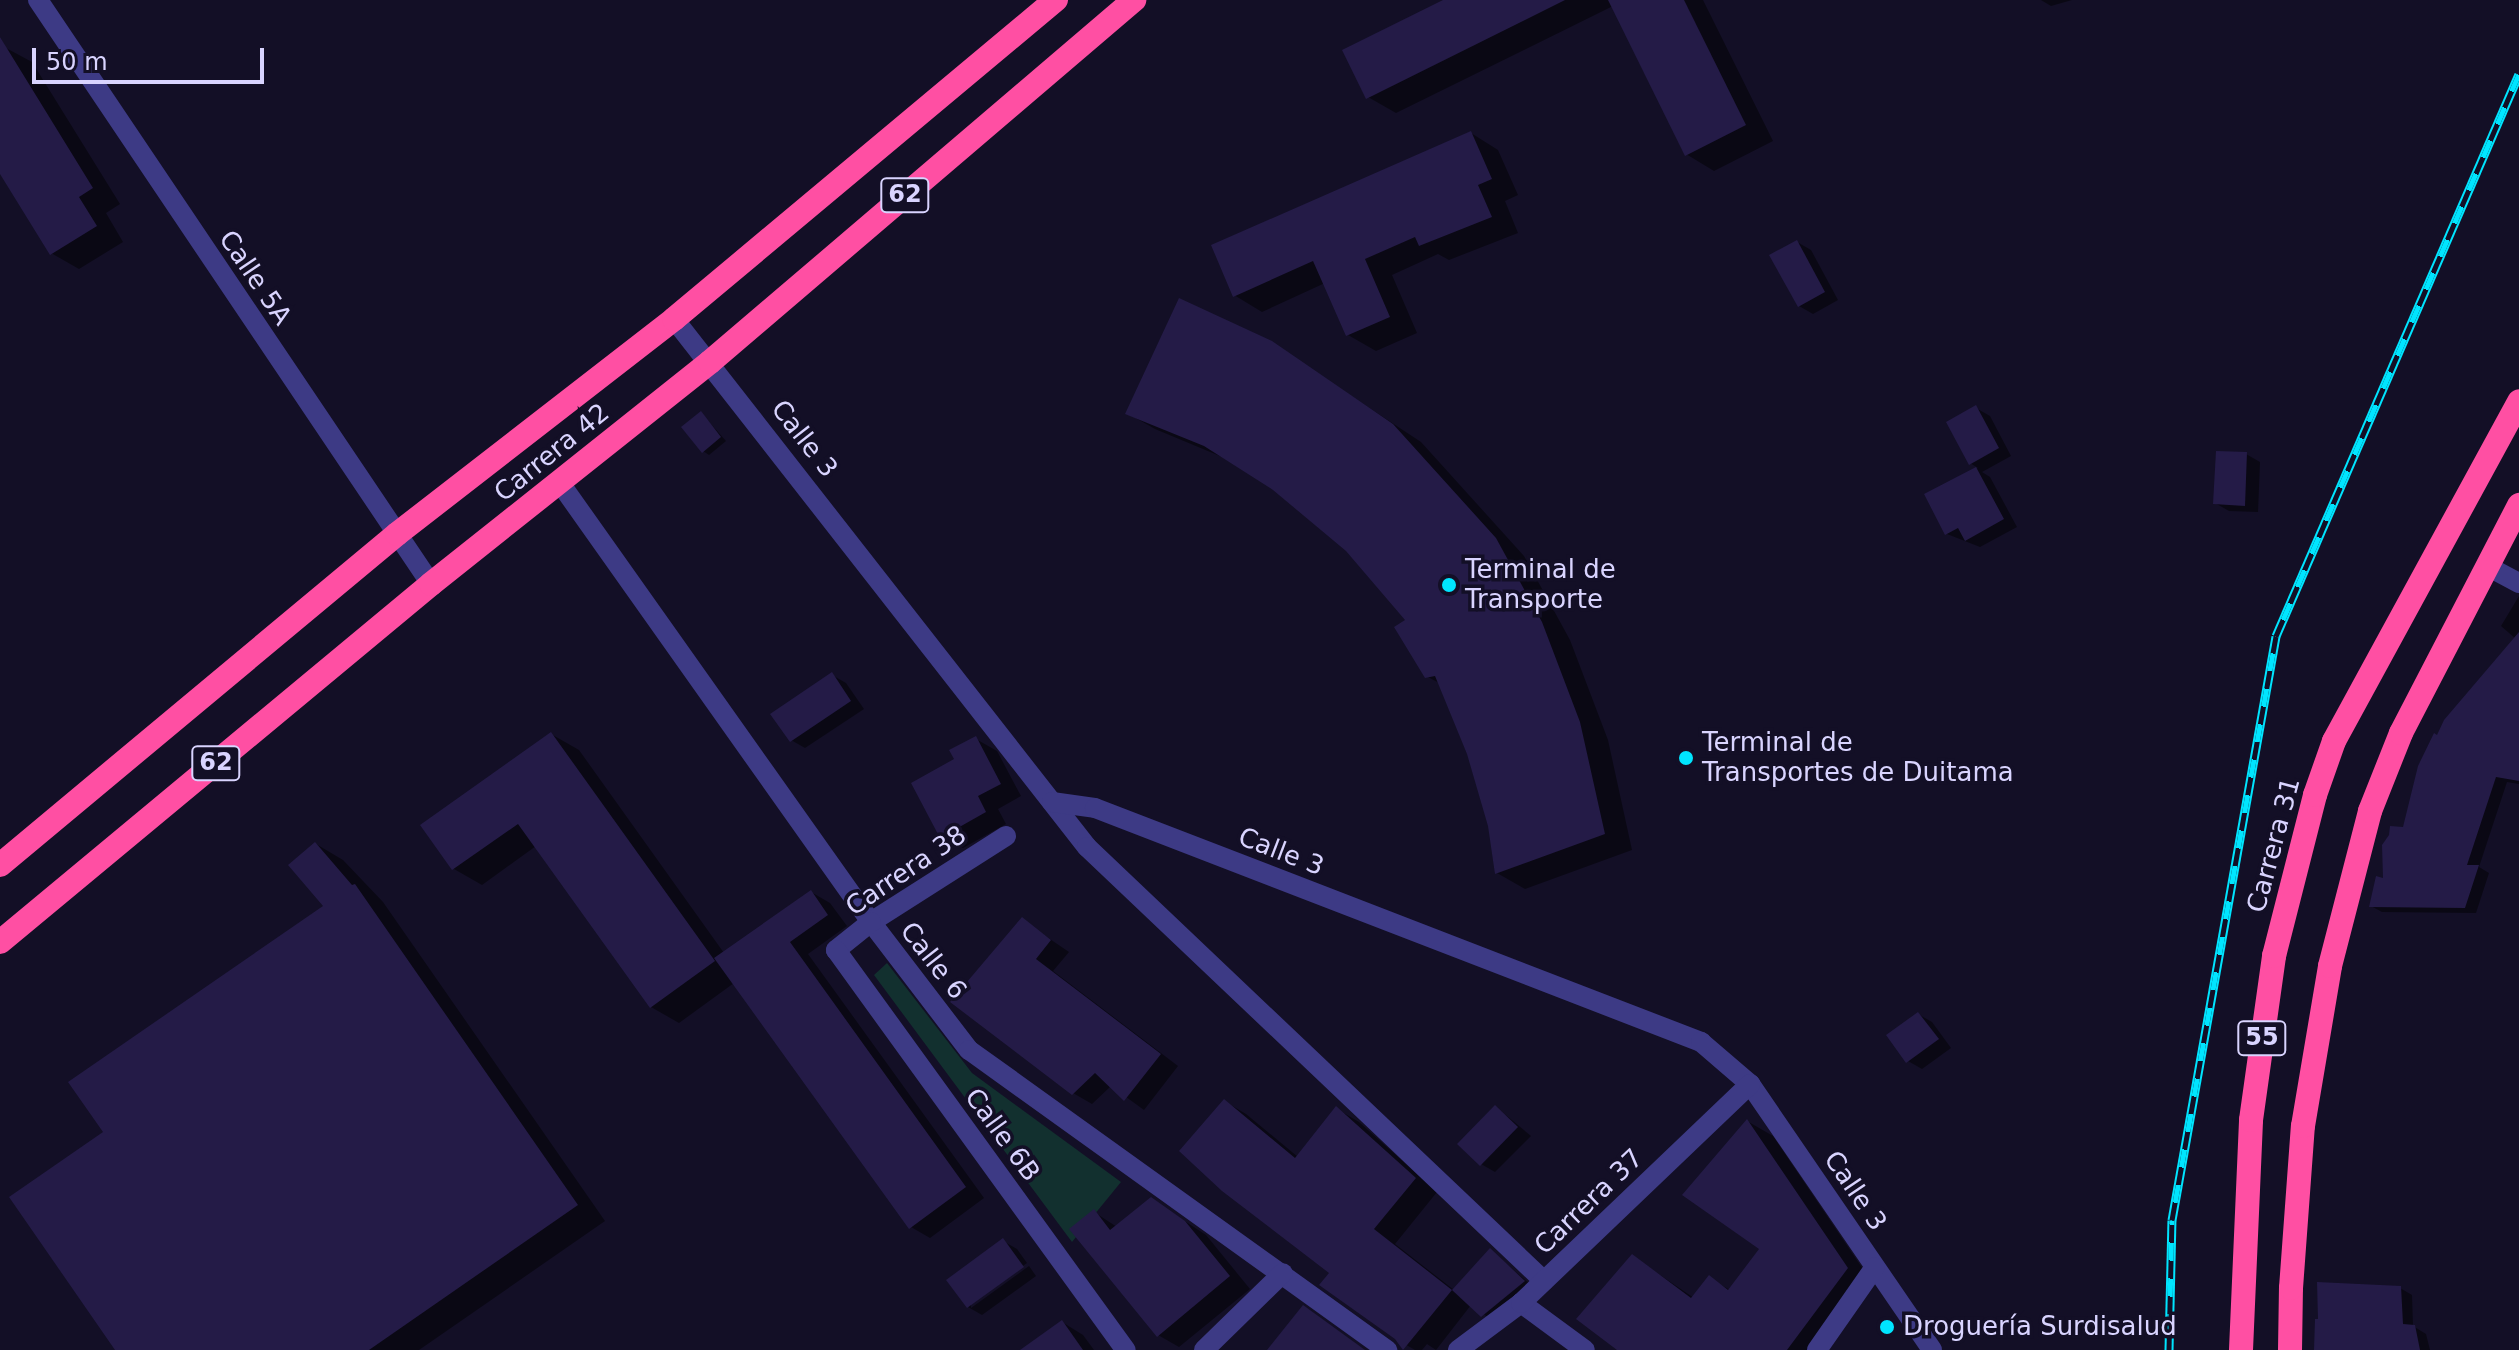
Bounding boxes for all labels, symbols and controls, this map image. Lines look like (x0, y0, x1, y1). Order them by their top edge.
scale bar (36, 32, 268, 82)
text: 50 m (46, 48, 108, 76)
road number: 62 (879, 175, 931, 215)
street label: Calle 5A (212, 225, 298, 331)
street label: Calle 3 (764, 394, 844, 484)
street label: Carrera 42 (488, 397, 616, 509)
place label: Terminal de Transporte (1465, 554, 1616, 616)
marker: Terminal de Transporte (1440, 576, 1458, 594)
place label: Terminal de Transportes de Duitama (1702, 727, 2014, 788)
road number: 62 (190, 743, 242, 783)
marker: Terminal de Transportes de Duitama (1677, 749, 1695, 767)
street label: Carrera 31 (2241, 774, 2307, 916)
street label: Carrera 38 (840, 819, 972, 923)
street label: Calle 3 (1234, 821, 1328, 883)
street label: Calle 6 (893, 916, 973, 1006)
road number: 55 (2236, 1018, 2288, 1058)
street label: Calle 6B (958, 1082, 1046, 1188)
street label: Carrera 37 (1528, 1143, 1650, 1261)
street label: Calle 3 (1817, 1145, 1893, 1237)
place label: Droguería Surdisalud (1903, 1311, 2177, 1343)
marker: Droguería Surdisalud (1878, 1318, 1896, 1336)

